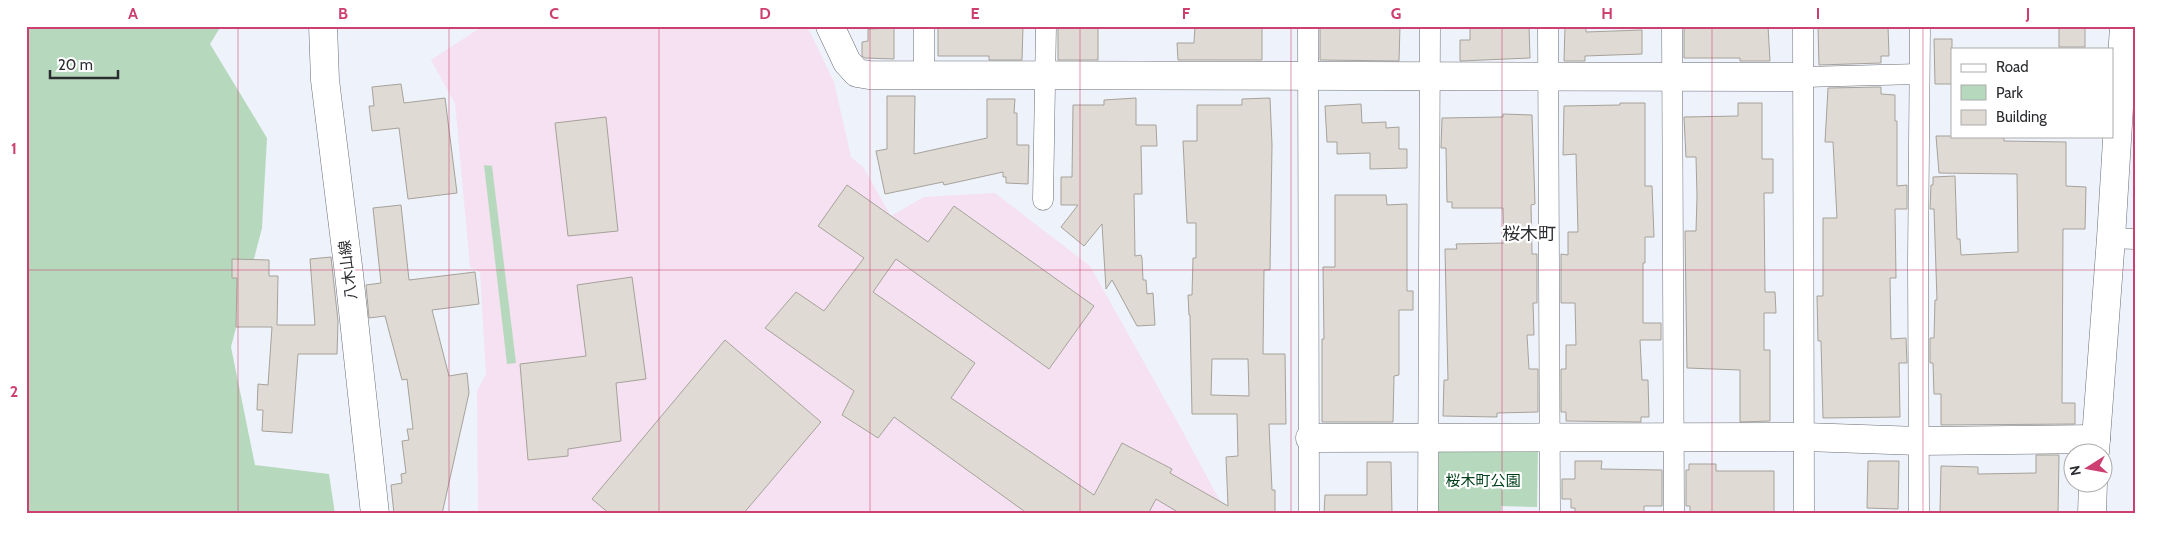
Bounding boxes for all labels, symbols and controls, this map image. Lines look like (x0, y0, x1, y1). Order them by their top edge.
text: A (128, 4, 138, 23)
text: B (338, 4, 348, 23)
text: C (549, 4, 559, 23)
text: D (759, 4, 771, 23)
text: E (970, 4, 980, 23)
text: F (1182, 4, 1191, 23)
text: G (1391, 4, 1401, 23)
text: H (1601, 4, 1613, 23)
text: I (1816, 4, 1820, 23)
text: J (2025, 4, 2030, 23)
scale bar (50, 48, 118, 80)
legend (1951, 48, 2114, 138)
text: 20 m (58, 56, 93, 74)
text: Road (1996, 58, 2029, 76)
text: Park (1996, 84, 2023, 102)
text: Building (1996, 108, 2047, 126)
text: 1 (11, 139, 17, 158)
district label: 桜木町 (1502, 223, 1556, 245)
street label: 八木山線 (335, 239, 361, 301)
text: 2 (10, 382, 18, 401)
north arrow (2064, 442, 2114, 492)
text: N (2065, 464, 2085, 477)
park label: 桜木町公園 (1445, 472, 1521, 490)

